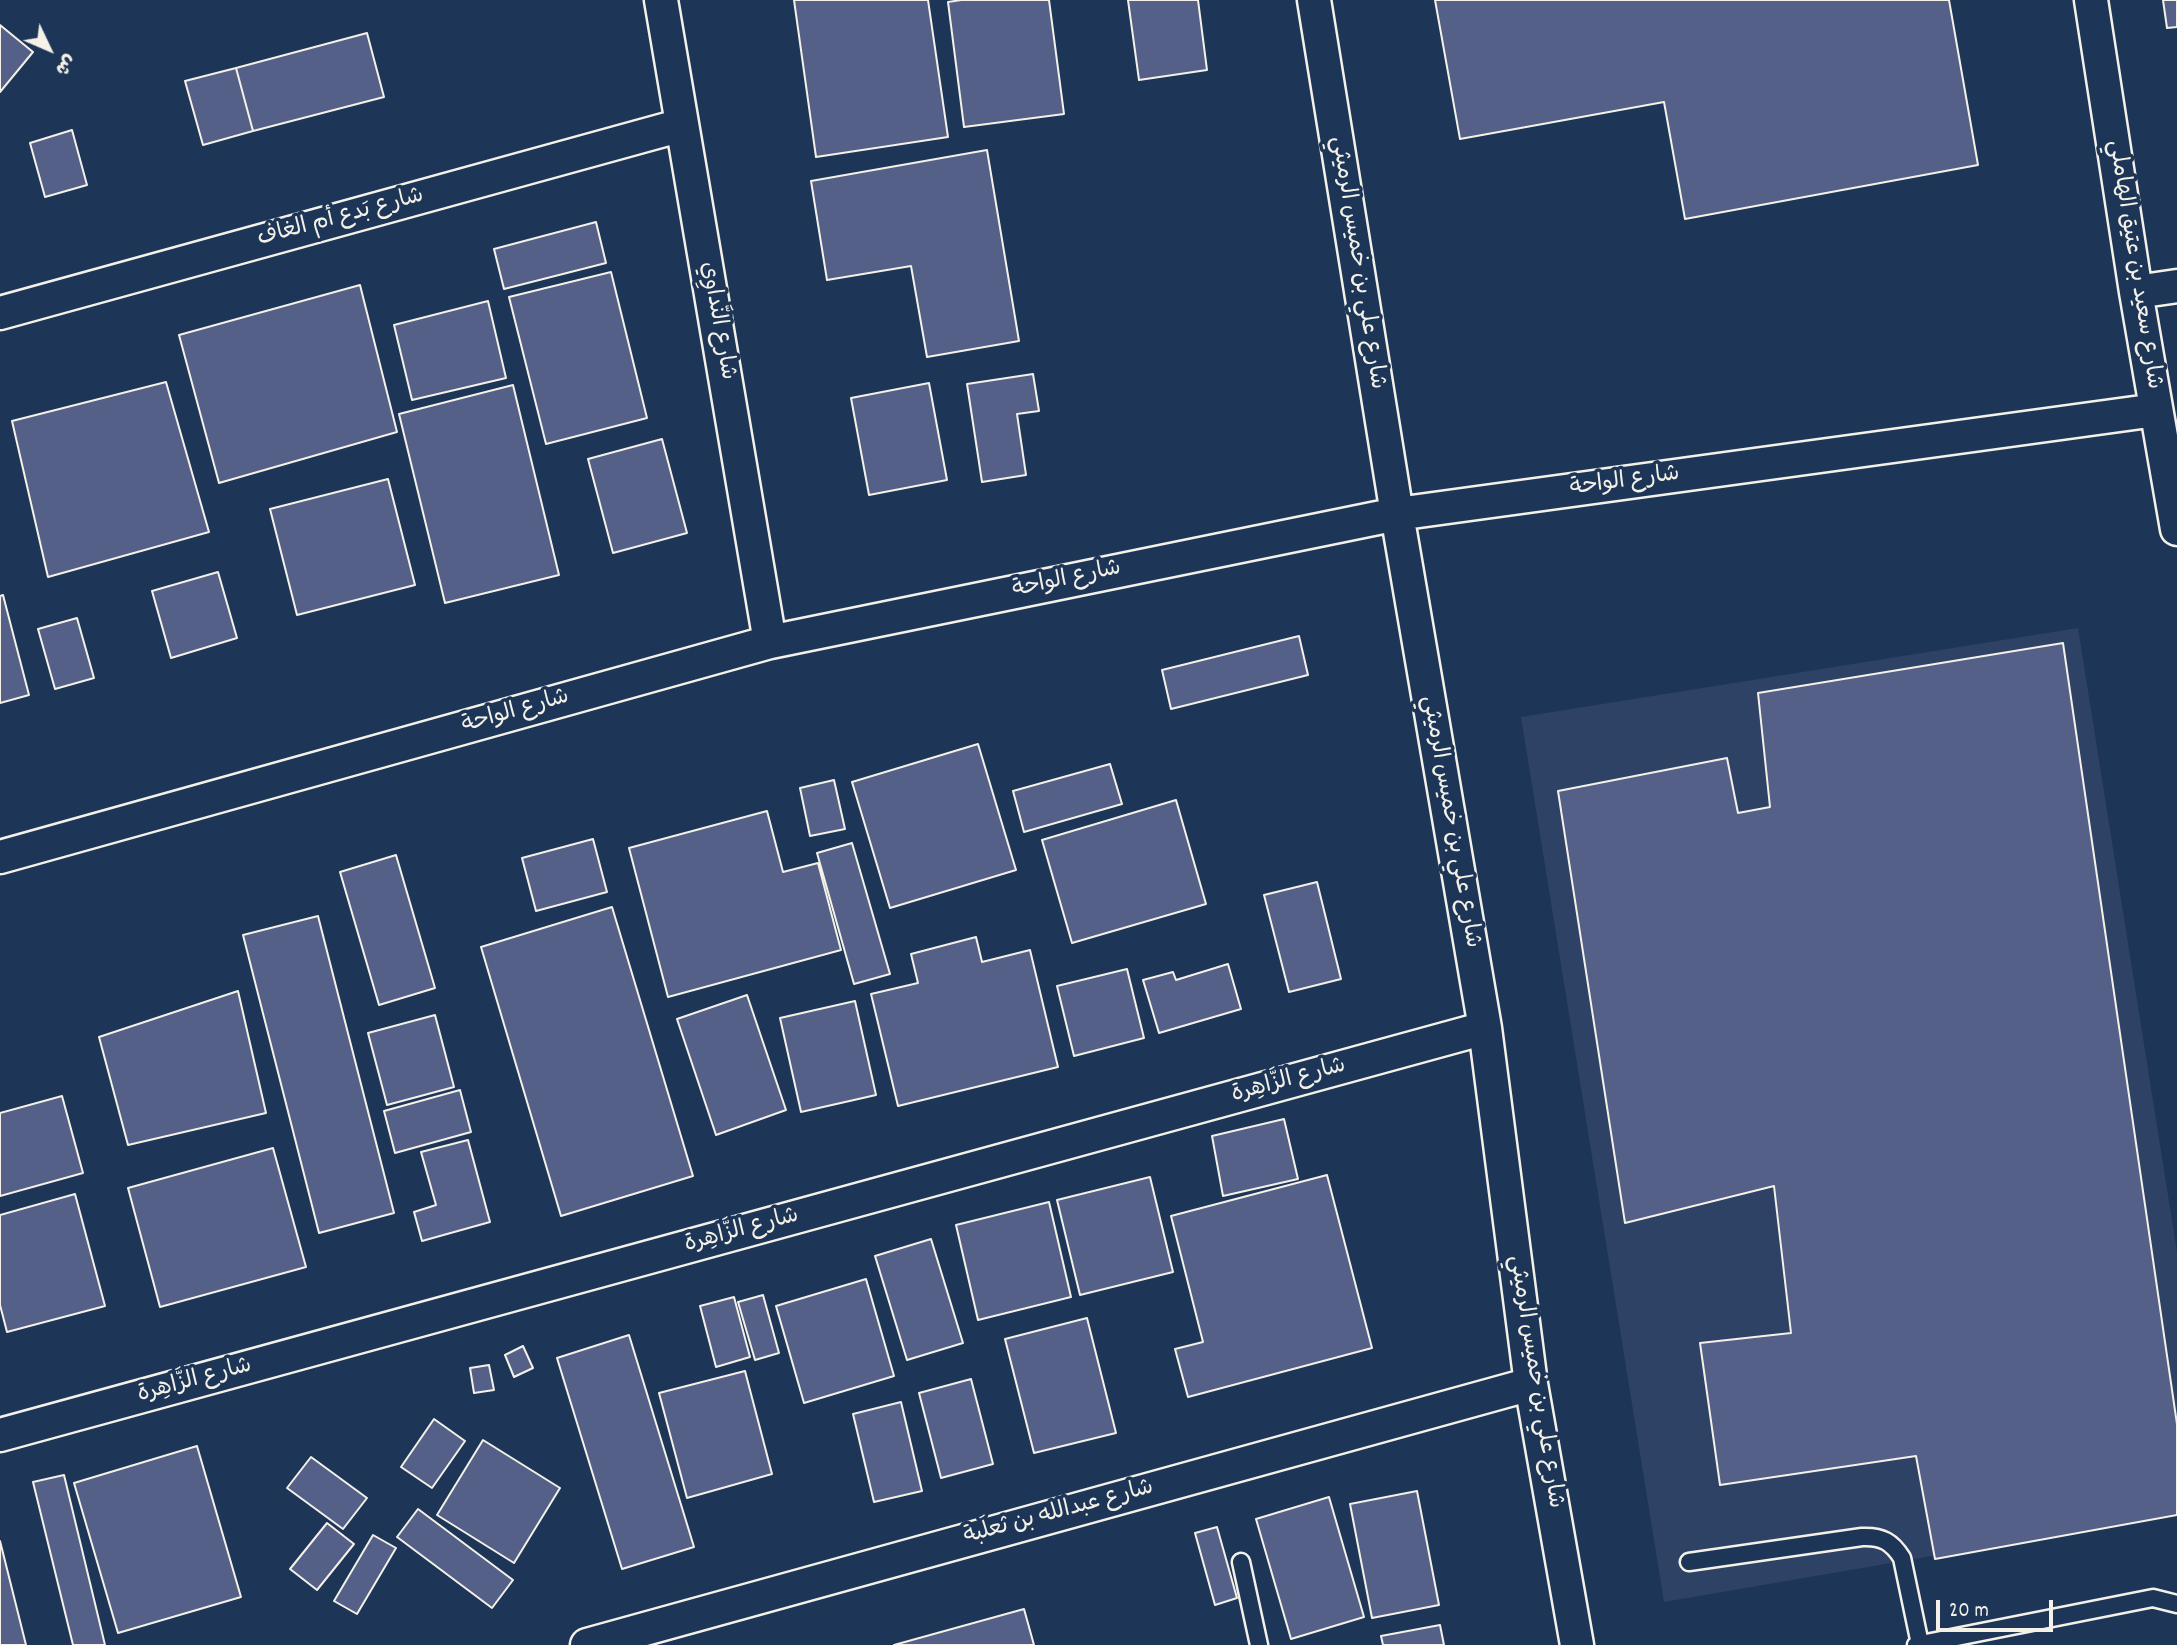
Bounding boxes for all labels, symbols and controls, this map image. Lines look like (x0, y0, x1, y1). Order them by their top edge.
north arrow (14, 14, 84, 84)
text: ش (47, 47, 81, 81)
street label: شارع علي بن خميس الرميثي (1322, 135, 1390, 391)
street label: شارع سعيد بن عتيق الهاملي (2100, 138, 2166, 392)
street label: شارع بَدع أم الغاف (255, 184, 427, 254)
street label: شارع النَّداوِي (692, 260, 740, 382)
street label: شارع الواحة (1568, 462, 1682, 504)
street label: شارع الواحة (1010, 556, 1124, 606)
street label: شارع الواحة (459, 685, 573, 741)
street label: شارع علي بن خميس الرميثي (1413, 694, 1485, 950)
street label: شارع الزَّاهِرة (1229, 1054, 1349, 1110)
street label: شارع الزَّاهِرة (682, 1204, 802, 1260)
street label: شارع علي بن خميس الرميثي (1500, 1254, 1568, 1510)
street label: شارع الزَّاهِرة (135, 1354, 255, 1410)
street label: شارع عبدالله بن ثعلَبة (961, 1475, 1157, 1553)
scale bar (1939, 1586, 2056, 1630)
text: 20 m (1949, 1597, 1989, 1627)

